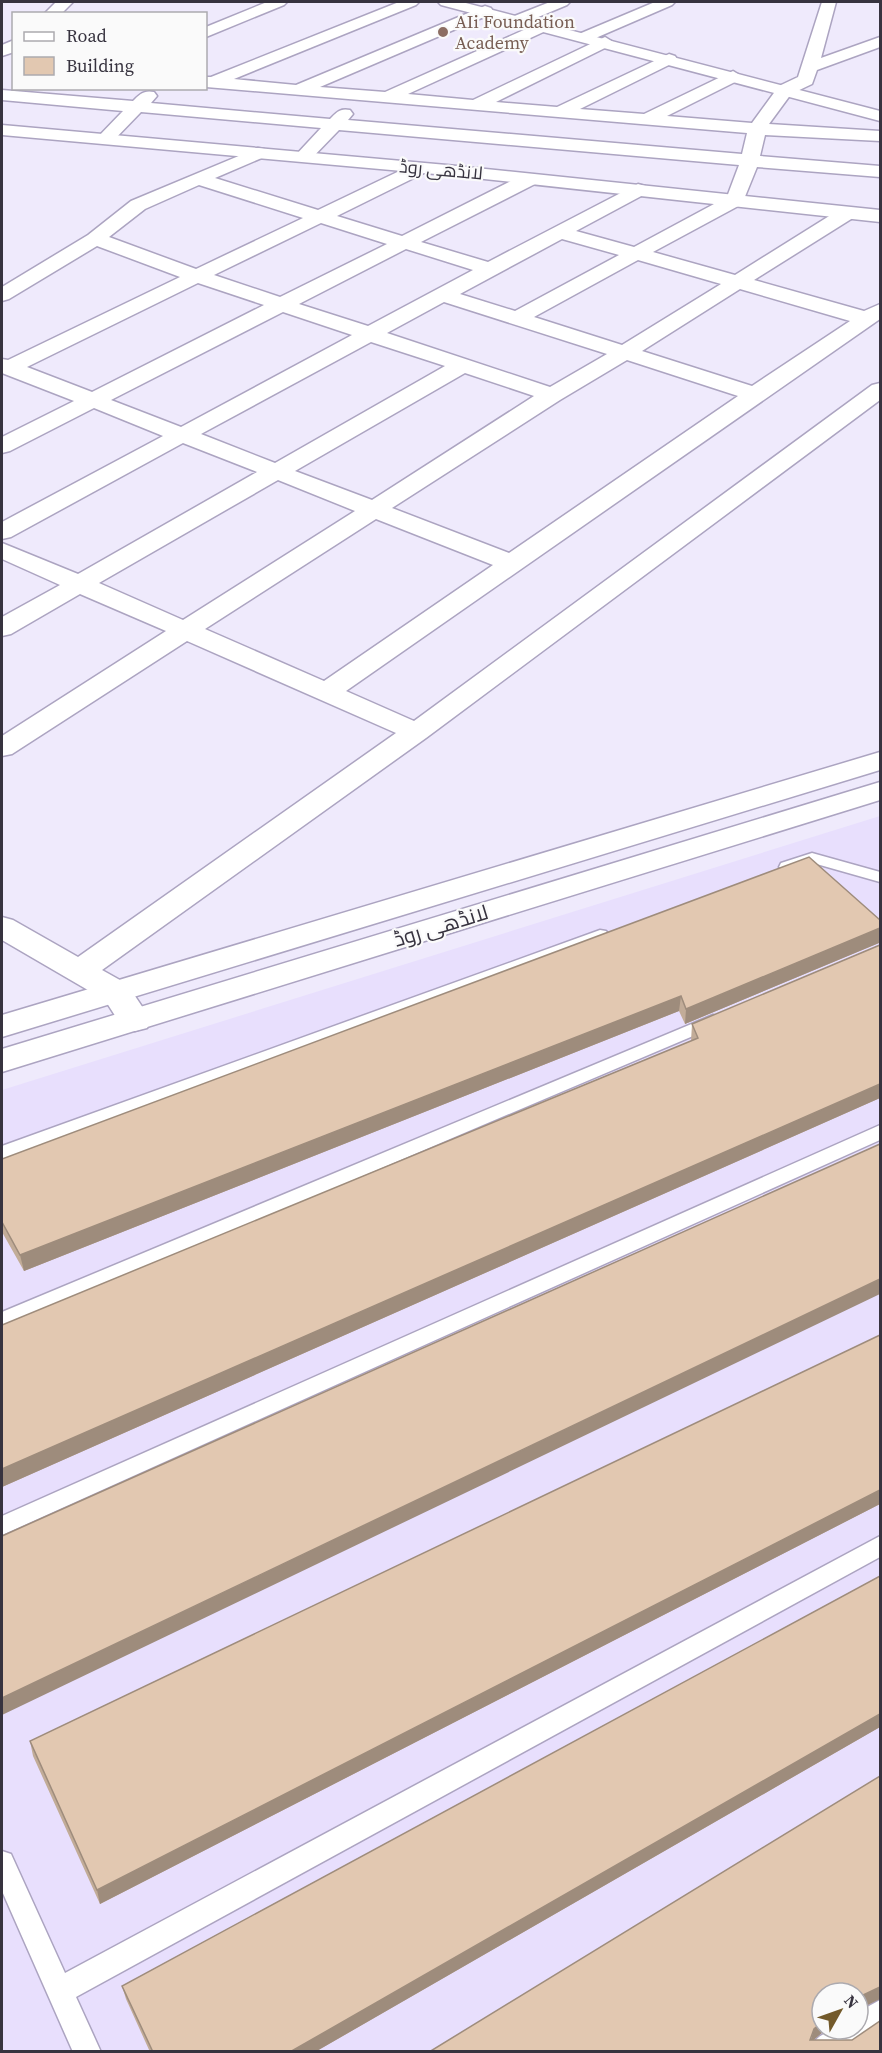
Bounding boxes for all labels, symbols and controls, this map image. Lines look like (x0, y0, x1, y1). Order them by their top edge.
place label: AIi Foundation Academy (455, 9, 575, 55)
legend (12, 12, 207, 90)
text: Road (66, 23, 107, 48)
marker: AIi Foundation Academy (436, 25, 450, 39)
text: Building (66, 53, 134, 78)
street label: لانڈھی روڈ (398, 153, 484, 186)
street label: لانڈھی روڈ (390, 897, 492, 954)
north arrow (810, 1981, 870, 2041)
text: N (839, 1990, 864, 2013)

